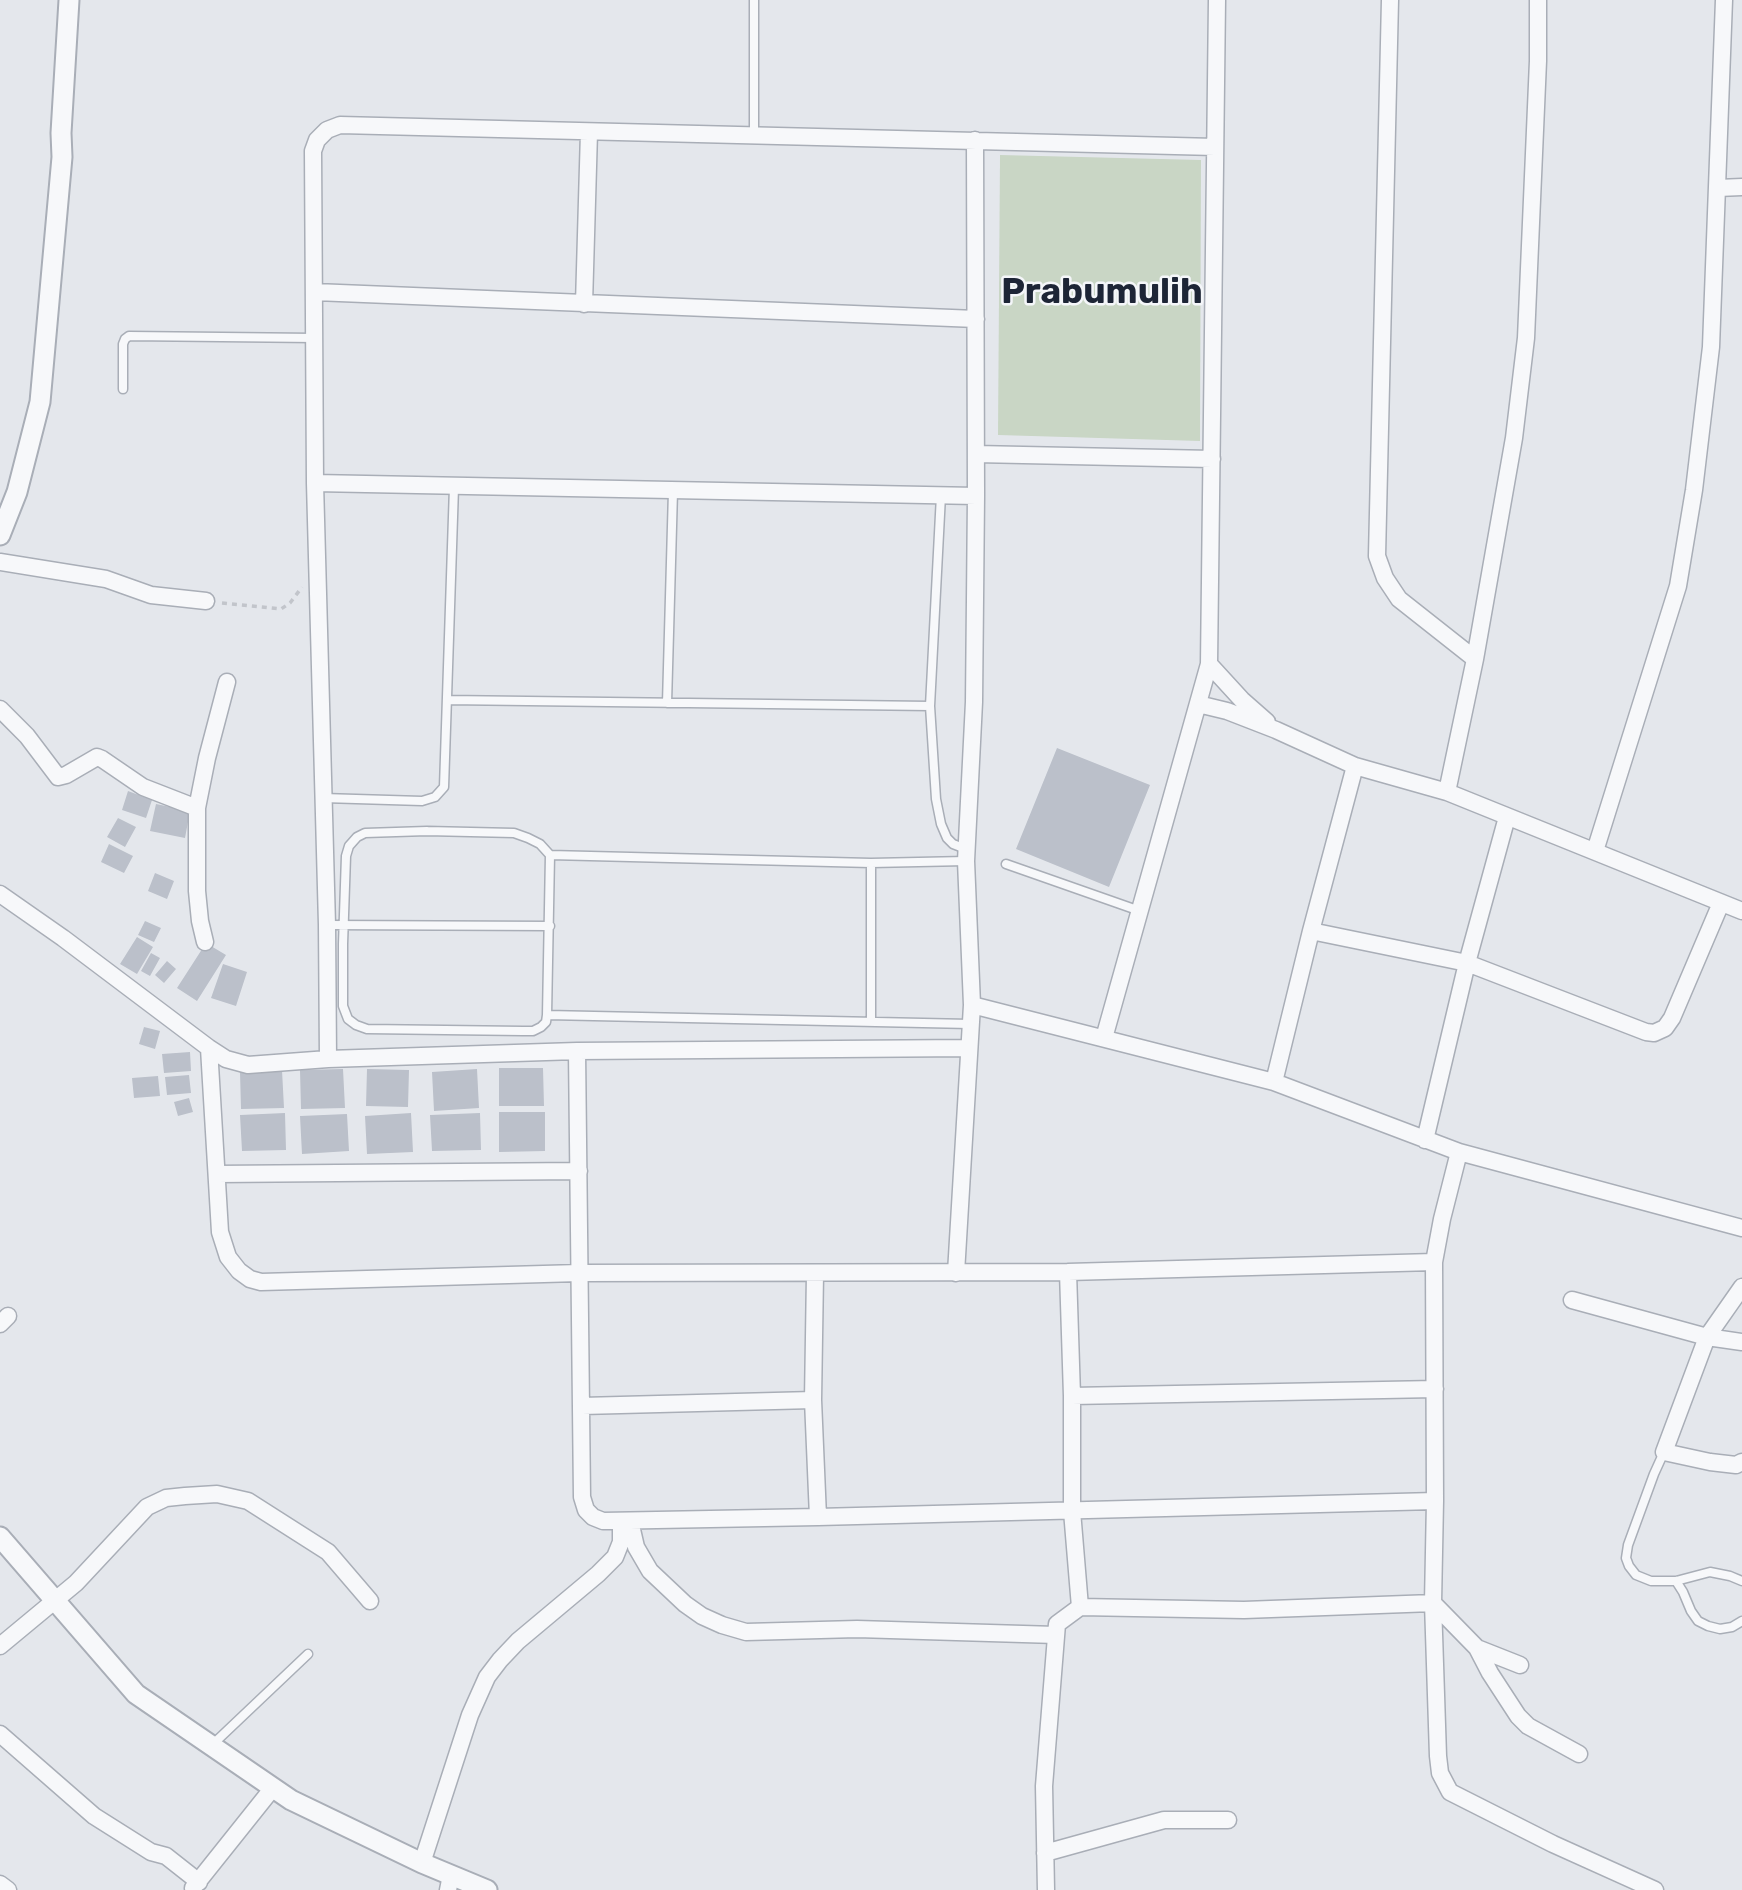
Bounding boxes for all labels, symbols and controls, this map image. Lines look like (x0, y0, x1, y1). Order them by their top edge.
district label: Prabumulih (1001, 272, 1203, 314)

